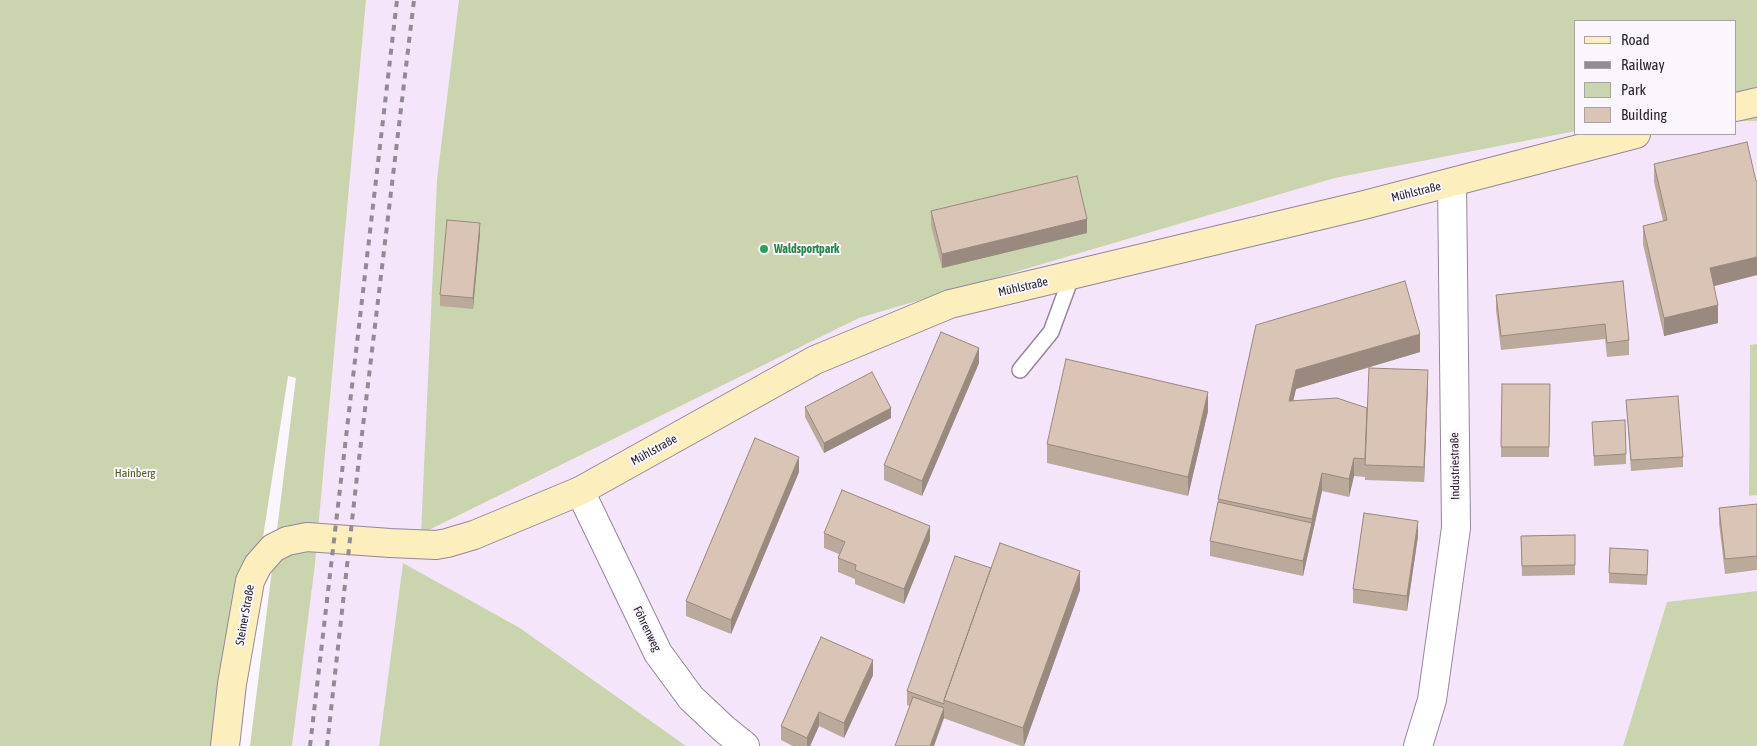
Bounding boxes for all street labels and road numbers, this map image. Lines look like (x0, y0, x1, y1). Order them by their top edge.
street label: Mühlstraße (1390, 179, 1442, 205)
street label: Mühlstraße (997, 274, 1049, 300)
street label: Mühlstraße (628, 431, 680, 469)
street label: Industriestraße (1447, 432, 1463, 500)
street label: Steiner Straße (233, 583, 257, 647)
street label: Föhrenweg (630, 604, 664, 654)

